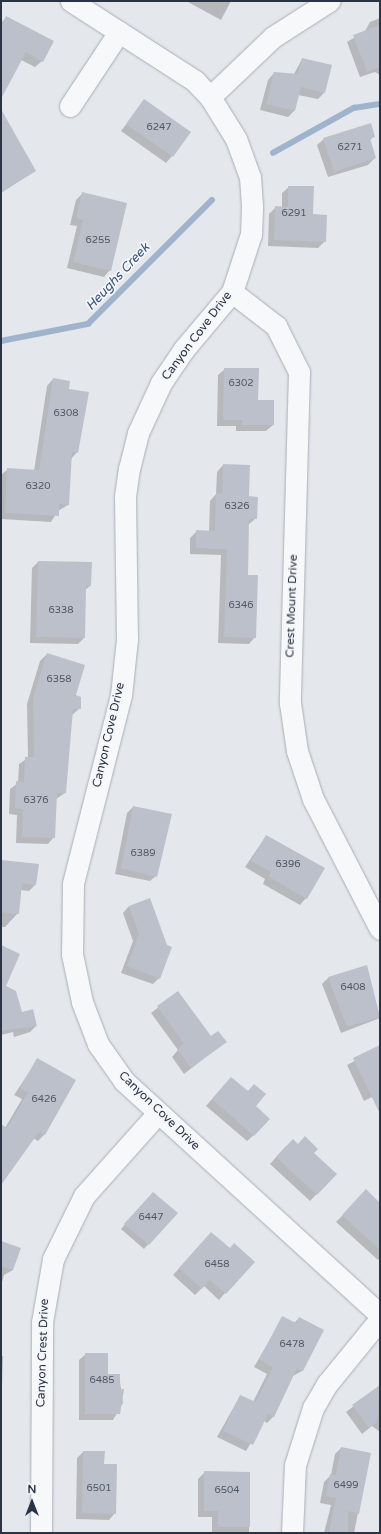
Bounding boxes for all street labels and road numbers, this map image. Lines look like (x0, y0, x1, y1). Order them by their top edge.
street label: Canyon Cove Drive (159, 289, 235, 383)
street label: Crest Mount Drive (283, 554, 301, 658)
street label: Canyon Cove Drive (90, 681, 128, 789)
street label: Canyon Cove Drive (115, 1068, 203, 1154)
street label: Canyon Crest Drive (34, 1298, 52, 1408)

